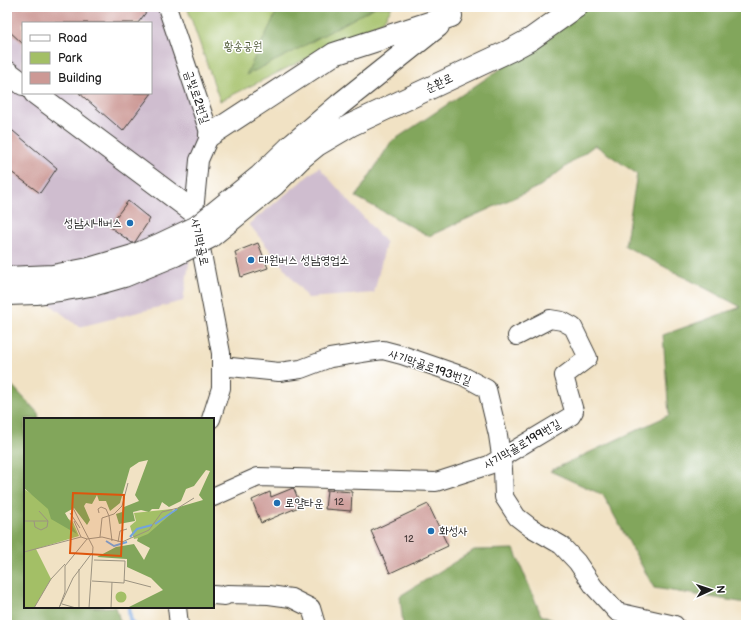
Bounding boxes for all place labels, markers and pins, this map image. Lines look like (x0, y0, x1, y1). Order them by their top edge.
place label: 성남시내버스 (64, 216, 122, 231)
marker: 성남시내버스 (125, 218, 135, 228)
place label: 대원버스 성남영업소 (259, 253, 349, 268)
marker: 대원버스 성남영업소 (246, 255, 256, 265)
place label: 로얄타운 (285, 496, 324, 511)
marker: 로얄타운 (272, 498, 282, 508)
place label: 화성사 (439, 524, 468, 539)
marker: 화성사 (426, 526, 436, 536)

